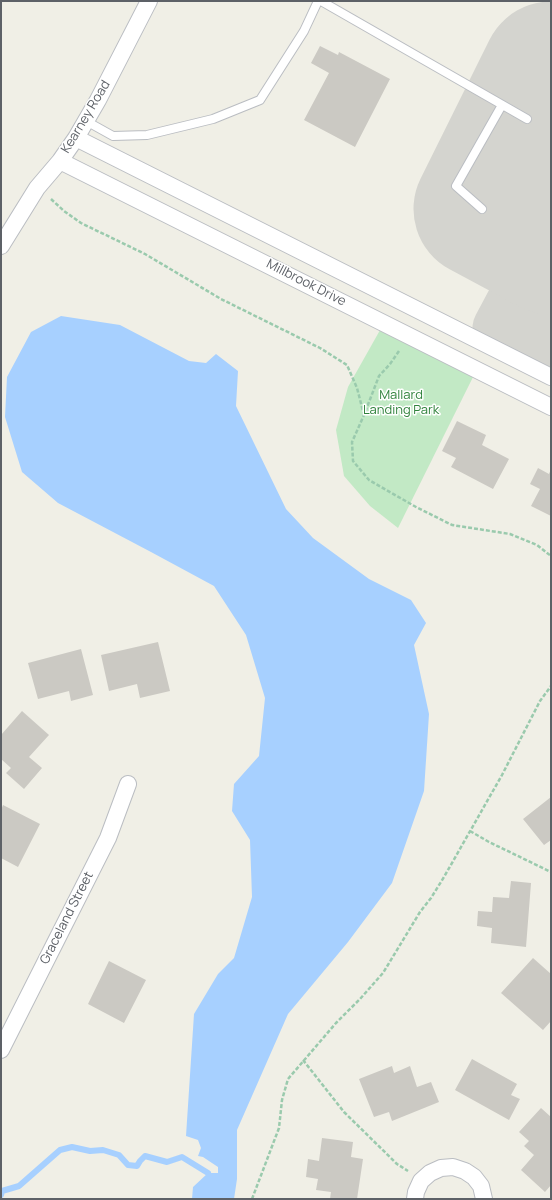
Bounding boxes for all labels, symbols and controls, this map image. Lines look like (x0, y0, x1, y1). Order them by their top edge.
street label: Kearney Road (58, 78, 114, 156)
street label: Millbrook Drive (264, 256, 348, 310)
park label: Mallard Landing Park (363, 387, 439, 418)
street label: Graceland Street (37, 869, 97, 967)

